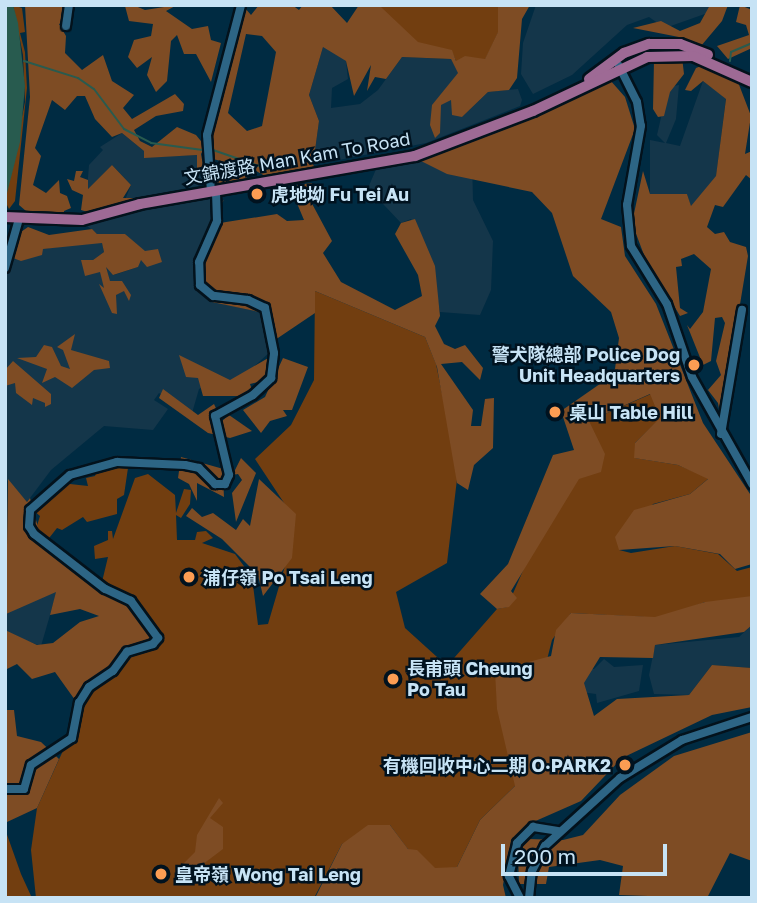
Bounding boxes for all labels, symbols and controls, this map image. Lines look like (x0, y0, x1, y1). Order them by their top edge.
street label: 文錦渡路 Man Kam To Road (182, 127, 412, 189)
place label: 虎地坳 Fu Tei Au (271, 183, 409, 205)
marker: 虎地坳 Fu Tei Au (249, 186, 265, 202)
place label: 警犬隊總部 Police Dog Unit Headquarters (492, 344, 680, 386)
marker: 警犬隊總部 Police Dog Unit Headquarters (686, 357, 702, 373)
place label: 桌山 Table Hill (569, 401, 693, 423)
marker: 桌山 Table Hill (547, 404, 563, 420)
place label: 浦仔嶺 Po Tsai Leng (203, 566, 372, 588)
marker: 浦仔嶺 Po Tsai Leng (181, 569, 197, 585)
place label: 長甫頭 Cheung Po Tau (407, 658, 532, 700)
marker: 長甫頭 Cheung Po Tau (385, 671, 401, 687)
place label: 有機回收中心二期 O·PARK2 (383, 754, 611, 776)
marker: 有機回收中心二期 O·PARK2 (617, 757, 633, 773)
scale bar (505, 830, 671, 874)
text: 200 m (514, 843, 576, 869)
place label: 皇帝嶺 Wong Tai Leng (175, 863, 361, 885)
marker: 皇帝嶺 Wong Tai Leng (153, 866, 169, 882)

